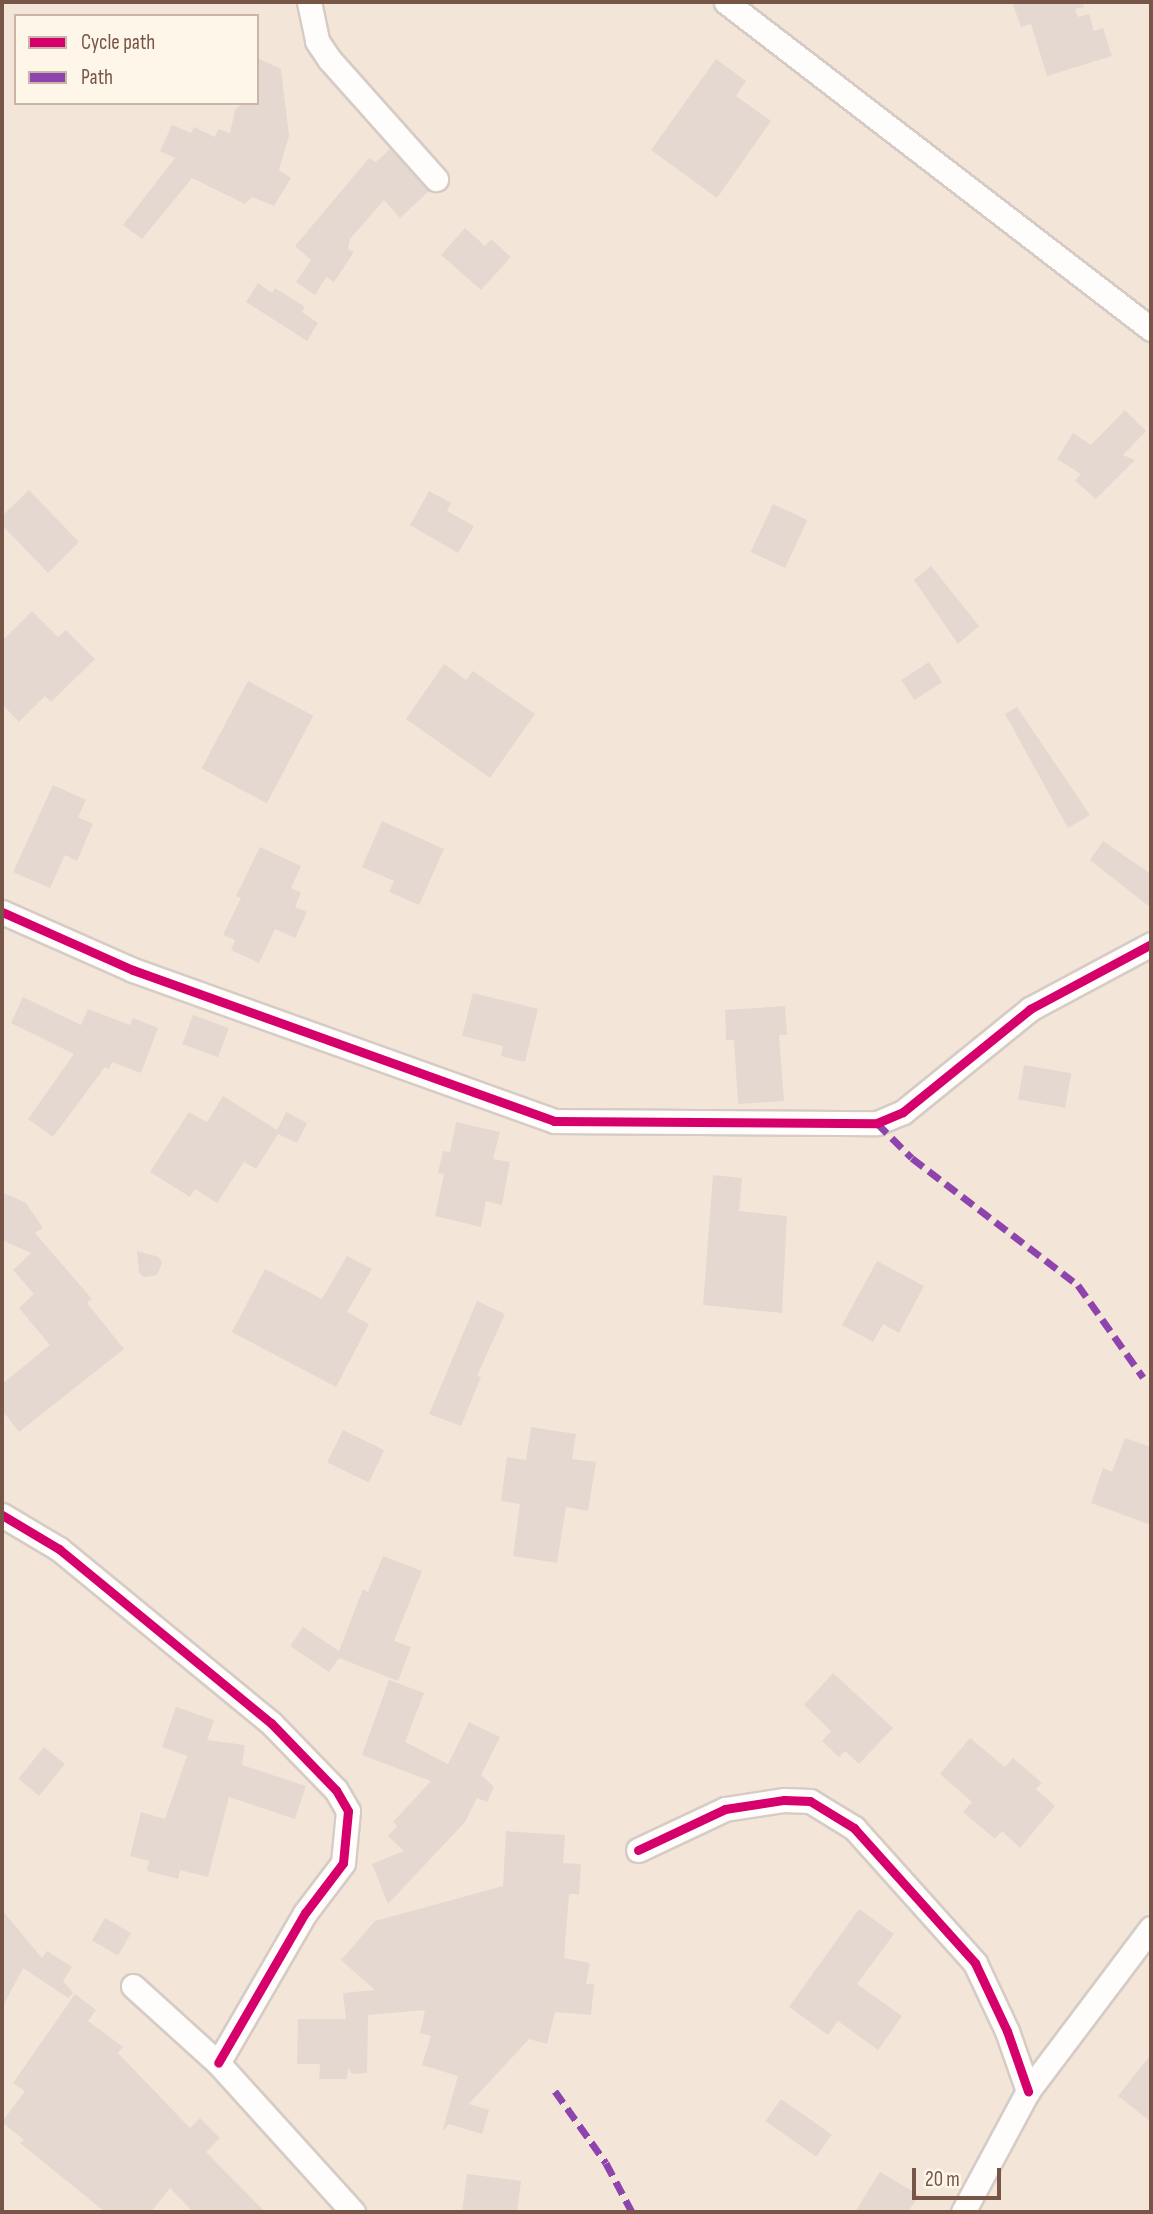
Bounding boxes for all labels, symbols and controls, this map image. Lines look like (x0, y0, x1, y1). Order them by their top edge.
legend (14, 14, 259, 105)
text: Cycle path (81, 30, 155, 55)
text: Path (81, 65, 113, 90)
scale bar (915, 2154, 1004, 2198)
text: 20 m (925, 2167, 960, 2192)

